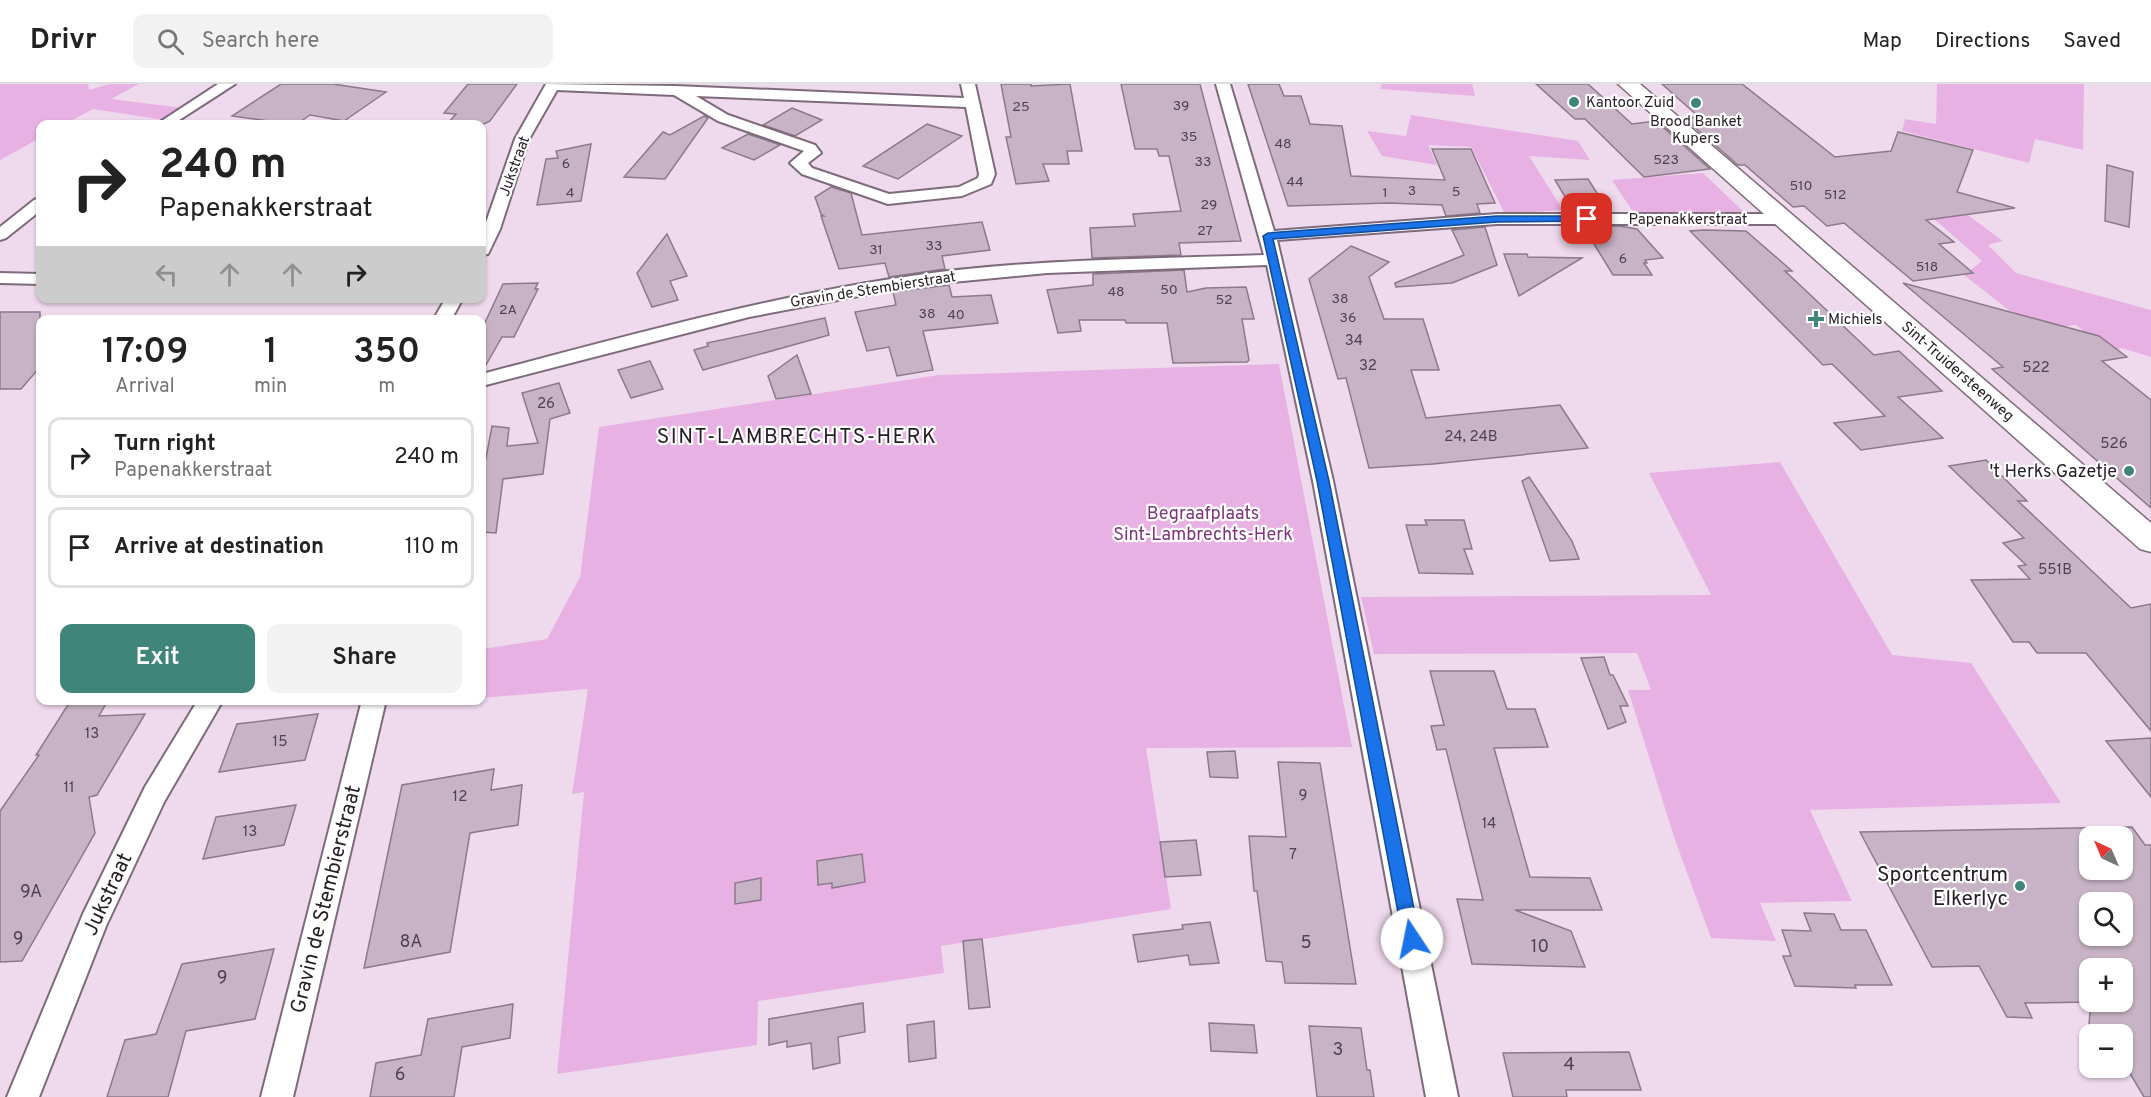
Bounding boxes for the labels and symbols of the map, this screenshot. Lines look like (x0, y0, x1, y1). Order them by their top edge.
place label: Kantoor Zuid (1586, 94, 1674, 113)
marker: Kantoor Zuid (1567, 95, 1581, 109)
marker: Brood Banket Kupers (1689, 96, 1703, 110)
house number: 39 (1173, 98, 1189, 115)
house number: 25 (1012, 99, 1030, 116)
place label: Brood Banket Kupers (1650, 113, 1742, 149)
house number: 35 (1180, 129, 1198, 146)
street label: Jukstraat (496, 134, 535, 199)
house number: 48 (1274, 136, 1292, 153)
house number: 523 (1653, 152, 1679, 169)
house number: 33 (1195, 154, 1211, 171)
house number: 6 (562, 156, 570, 173)
house number: 44 (1286, 174, 1304, 191)
house number: 510 (1790, 178, 1812, 195)
house number: 3 (1408, 183, 1416, 200)
house number: 5 (1452, 184, 1460, 201)
house number: 4 (566, 185, 574, 202)
house number: 1 (1382, 185, 1388, 202)
house number: 512 (1824, 187, 1846, 204)
pin (1561, 193, 1612, 244)
house number: 29 (1201, 197, 1217, 214)
street label: Papenakkerstraat (1629, 211, 1747, 230)
house number: 27 (1197, 223, 1213, 240)
house number: 33 (926, 238, 942, 255)
house number: 31 (869, 242, 883, 259)
house number: 6 (1619, 251, 1627, 268)
house number: 518 (1916, 259, 1938, 276)
street label: Gravin de Stembierstraat (789, 268, 957, 313)
house number: 50 (1160, 282, 1178, 299)
house number: 48 (1107, 284, 1125, 301)
house number: 38 (1332, 291, 1348, 308)
house number: 52 (1215, 292, 1233, 309)
house number: 2A (499, 302, 517, 319)
house number: 38 (919, 306, 935, 323)
house number: 40 (947, 307, 965, 324)
house number: 36 (1340, 310, 1356, 327)
place label: Michiels (1828, 311, 1883, 330)
marker: Michiels (1809, 312, 1823, 326)
street label: Sint-Truidersteenweg (1897, 318, 2017, 426)
house number: 34 (1345, 332, 1363, 351)
house number: 32 (1359, 357, 1377, 376)
house number: 522 (2022, 359, 2050, 378)
house number: 26 (537, 395, 555, 414)
district label: SINT-LAMBRECHTS-HERK (657, 424, 937, 451)
house number: 24, 24B (1444, 428, 1498, 447)
house number: 526 (2100, 435, 2128, 454)
place label: 't Herks Gazetje (1990, 461, 2117, 484)
marker: 't Herks Gazetje (2122, 464, 2136, 478)
park label: Begraafplaats Sint-Lambrechts-Herk (1113, 503, 1293, 547)
house number: 551B (2038, 561, 2072, 580)
house number: 13 (85, 725, 99, 744)
house number: 15 (273, 733, 287, 752)
house number: 11 (63, 779, 75, 798)
street label: Gravin de Stembierstraat (285, 782, 368, 1016)
house number: 9 (1299, 787, 1307, 806)
house number: 12 (453, 788, 467, 807)
house number: 14 (1482, 815, 1496, 834)
house number: 13 (243, 823, 257, 842)
north arrow (2079, 826, 2133, 880)
house number: 7 (1289, 846, 1297, 865)
street label: Jukstraat (77, 849, 139, 940)
place label: Sportcentrum Elkerlyc (1877, 862, 2008, 913)
marker: Sportcentrum Elkerlyc (2013, 879, 2027, 893)
house number: 9A (20, 881, 42, 904)
position arrow (1380, 907, 1444, 971)
house number: 9 (13, 928, 23, 951)
house number: 8A (399, 931, 423, 954)
house number: 5 (1300, 932, 1312, 955)
house number: 10 (1531, 936, 1549, 959)
house number: 9 (217, 967, 227, 990)
house number: 3 (1333, 1039, 1343, 1062)
house number: 4 (1563, 1054, 1575, 1077)
house number: 6 (395, 1064, 405, 1087)

